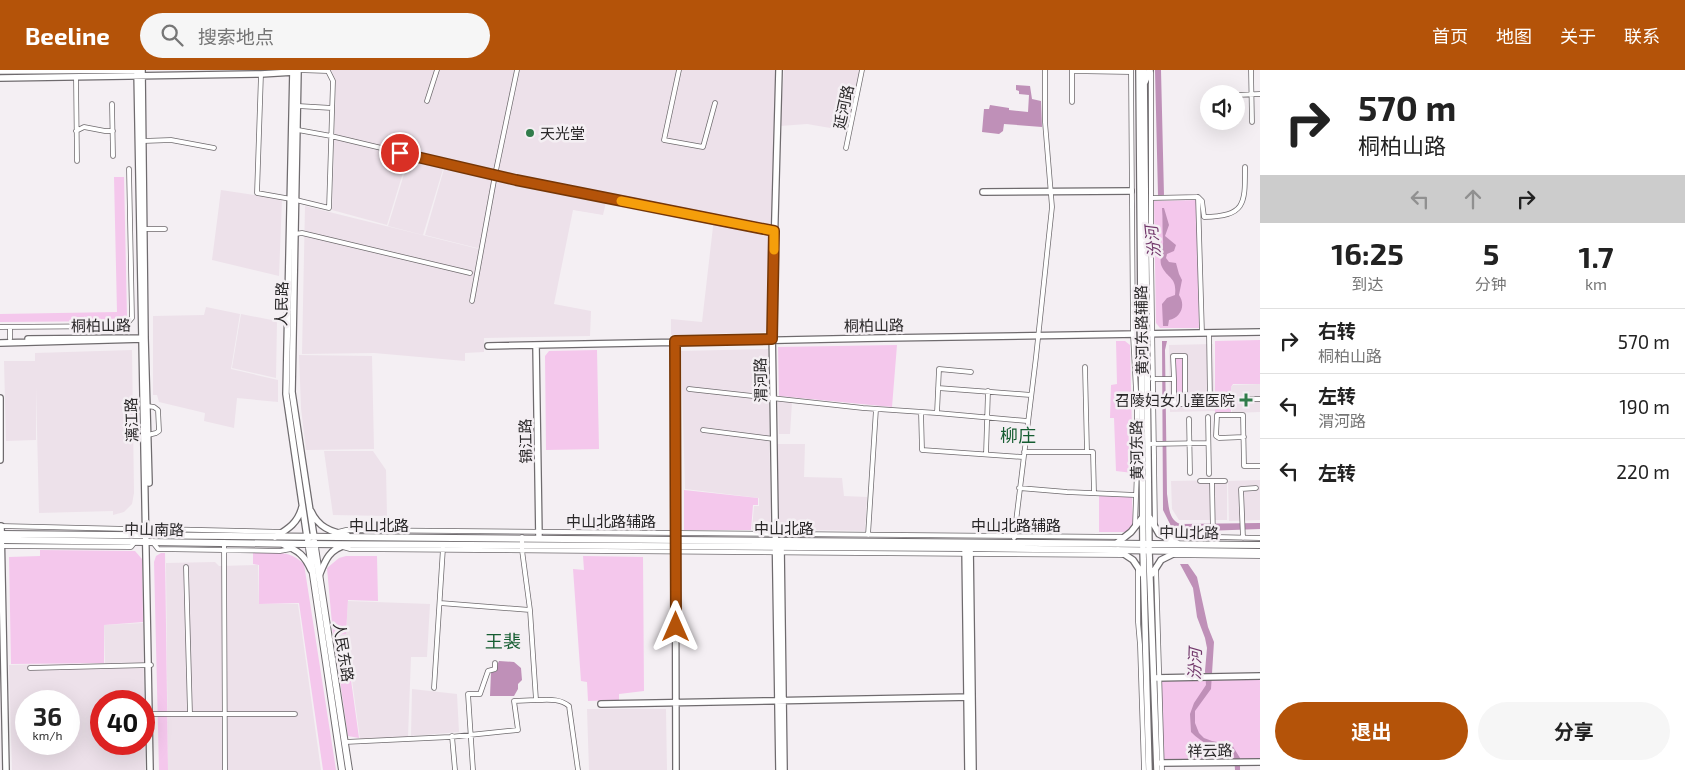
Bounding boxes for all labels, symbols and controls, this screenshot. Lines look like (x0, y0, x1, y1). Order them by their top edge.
search box (140, 13, 490, 58)
text: Beeline (25, 21, 110, 50)
icon: search (158, 21, 186, 49)
text: 搜索地点 (198, 25, 274, 48)
text: 首页 (1432, 25, 1468, 47)
text: 地图 (1496, 25, 1532, 47)
text: 关于 (1560, 25, 1596, 47)
text: 联系 (1624, 25, 1660, 47)
street label: 延河路 (830, 83, 856, 131)
map controls (1200, 85, 1245, 130)
button: sound (1200, 85, 1245, 130)
text: 570 m (1358, 86, 1456, 128)
icon: right (1275, 90, 1340, 155)
place label: 天光堂 (540, 124, 585, 142)
marker: 天光堂 (524, 127, 536, 139)
pin (379, 132, 421, 174)
text: 桐柏山路 (1358, 132, 1446, 158)
icon: arrive (386, 139, 414, 167)
icon: left (1406, 185, 1434, 213)
icon: ahead (1459, 185, 1487, 213)
icon: right (1512, 185, 1540, 213)
water label: 汾河 (1141, 222, 1163, 259)
text: 16:25 (1331, 235, 1404, 271)
text: 5 (1483, 235, 1499, 271)
text: 1.7 (1578, 238, 1614, 274)
text: 到达 (1352, 274, 1384, 293)
text: 分钟 (1475, 274, 1507, 293)
text: km (1585, 274, 1607, 293)
street label: 人民路 (272, 281, 290, 327)
street label: 黄河东路辅路 (1131, 285, 1151, 375)
street label: 桐柏山路 (71, 315, 131, 335)
street label: 桐柏山路 (844, 315, 904, 335)
text: 右转 (1318, 319, 1356, 342)
icon: right (1275, 327, 1303, 355)
text: 570 m (1618, 330, 1670, 353)
text: 桐柏山路 (1318, 346, 1382, 365)
street label: 渭河路 (751, 357, 769, 403)
text: 左转 (1318, 384, 1356, 407)
place label: 召陵妇女儿童医院 (1115, 391, 1235, 409)
icon: left (1275, 392, 1303, 420)
marker: 召陵妇女儿童医院 (1239, 393, 1253, 407)
text: 190 m (1619, 395, 1670, 418)
street label: 漓江路 (121, 397, 141, 443)
text: 渭河路 (1318, 411, 1366, 430)
street label: 锦江路 (516, 418, 534, 464)
street label: 黄河东路 (1126, 420, 1146, 480)
district label: 柳庄 (1000, 424, 1036, 446)
icon: left (1275, 457, 1303, 485)
text: 220 m (1616, 460, 1670, 483)
text: 左转 (1318, 461, 1356, 484)
street label: 中山北路辅路 (566, 512, 656, 530)
street label: 中山北路 (349, 516, 409, 534)
street label: 中山北路辅路 (971, 516, 1061, 534)
street label: 中山南路 (124, 519, 184, 539)
street label: 中山北路 (754, 519, 814, 537)
street label: 中山北路 (1159, 522, 1219, 542)
position arrow (649, 600, 701, 652)
street label: 人民东路 (330, 621, 358, 683)
district label: 王裴 (485, 630, 521, 652)
water label: 汾河 (1184, 645, 1204, 680)
speed limit sign: 40 (90, 690, 155, 755)
text: 36 (33, 701, 62, 731)
button: 退出 (1275, 702, 1468, 760)
button: 分享 (1478, 702, 1670, 760)
text: km/h (33, 728, 62, 742)
street label: 祥云路 (1187, 741, 1233, 759)

